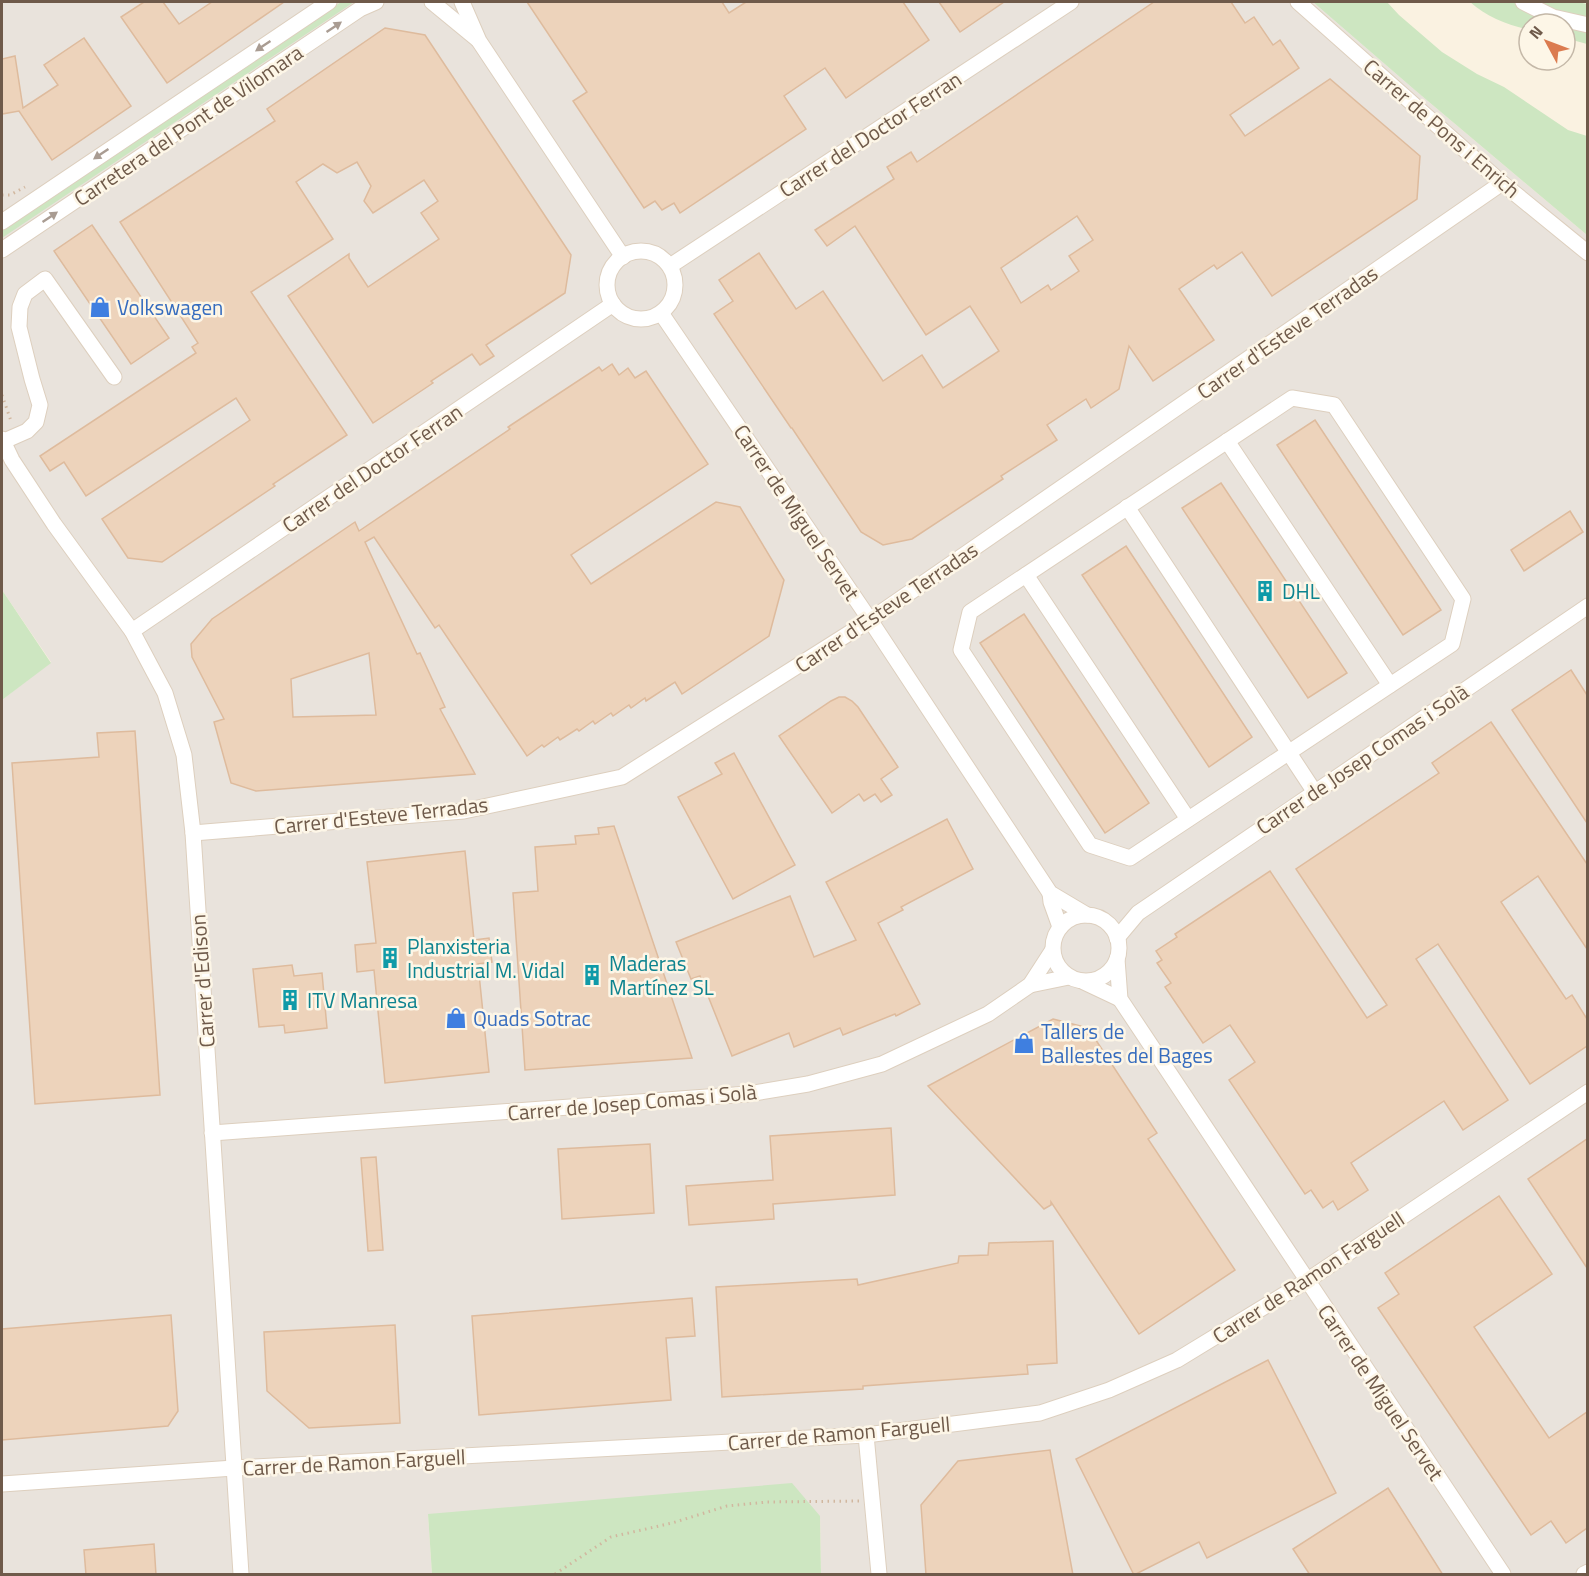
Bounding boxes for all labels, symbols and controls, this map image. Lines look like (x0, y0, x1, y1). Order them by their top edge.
north arrow (1517, 12, 1577, 72)
text: N (1523, 20, 1548, 44)
one-way arrow (326, 22, 342, 33)
street label: Carretera del Pont de Vilomara (67, 36, 309, 214)
one-way arrow (256, 40, 272, 52)
street label: Carrer de Pons i Enrich (1357, 51, 1527, 205)
street label: Carrer del Doctor Ferran (773, 63, 967, 205)
one-way arrow (94, 148, 110, 160)
one-way arrow (42, 212, 58, 223)
street label: Carrer d'Esteve Terradas (1190, 257, 1384, 407)
place label: Volkswagen (117, 291, 223, 323)
shop icon: Volkswagen (88, 295, 112, 319)
street label: Carrer del Doctor Ferran (275, 396, 469, 540)
street label: Carrer de Miguel Servet (726, 417, 868, 607)
street label: Carrer d'Esteve Terradas (788, 534, 984, 680)
place label: DHL (1282, 575, 1320, 607)
building icon: DHL (1253, 579, 1277, 603)
street label: Carrer de Josep Comas i Solà (1249, 676, 1475, 842)
street label: Carrer d'Esteve Terradas (273, 788, 489, 842)
street label: Carrer d'Edison (181, 913, 223, 1049)
place label: Planxisteria Industrial M. Vidal (407, 930, 565, 986)
building icon: Planxisteria Industrial M. Vidal (378, 946, 402, 970)
place label: Maderas Martínez SL (609, 947, 714, 1003)
building icon: Maderas Martínez SL (580, 963, 604, 987)
place label: ITV Manresa (307, 984, 418, 1016)
building icon: ITV Manresa (278, 988, 302, 1012)
place label: Quads Sotrac (473, 1002, 591, 1034)
shop icon: Quads Sotrac (444, 1006, 468, 1030)
place label: Tallers de Ballestes del Bages (1041, 1015, 1213, 1071)
shop icon: Tallers de Ballestes del Bages (1012, 1031, 1036, 1055)
street label: Carrer de Josep Comas i Solà (506, 1075, 758, 1129)
street label: Carrer de Ramon Farguell (1206, 1203, 1410, 1351)
street label: Carrer de Miguel Servet (1310, 1297, 1452, 1487)
street label: Carrer de Ramon Farguell (726, 1407, 952, 1459)
street label: Carrer de Ramon Farguell (242, 1440, 466, 1484)

